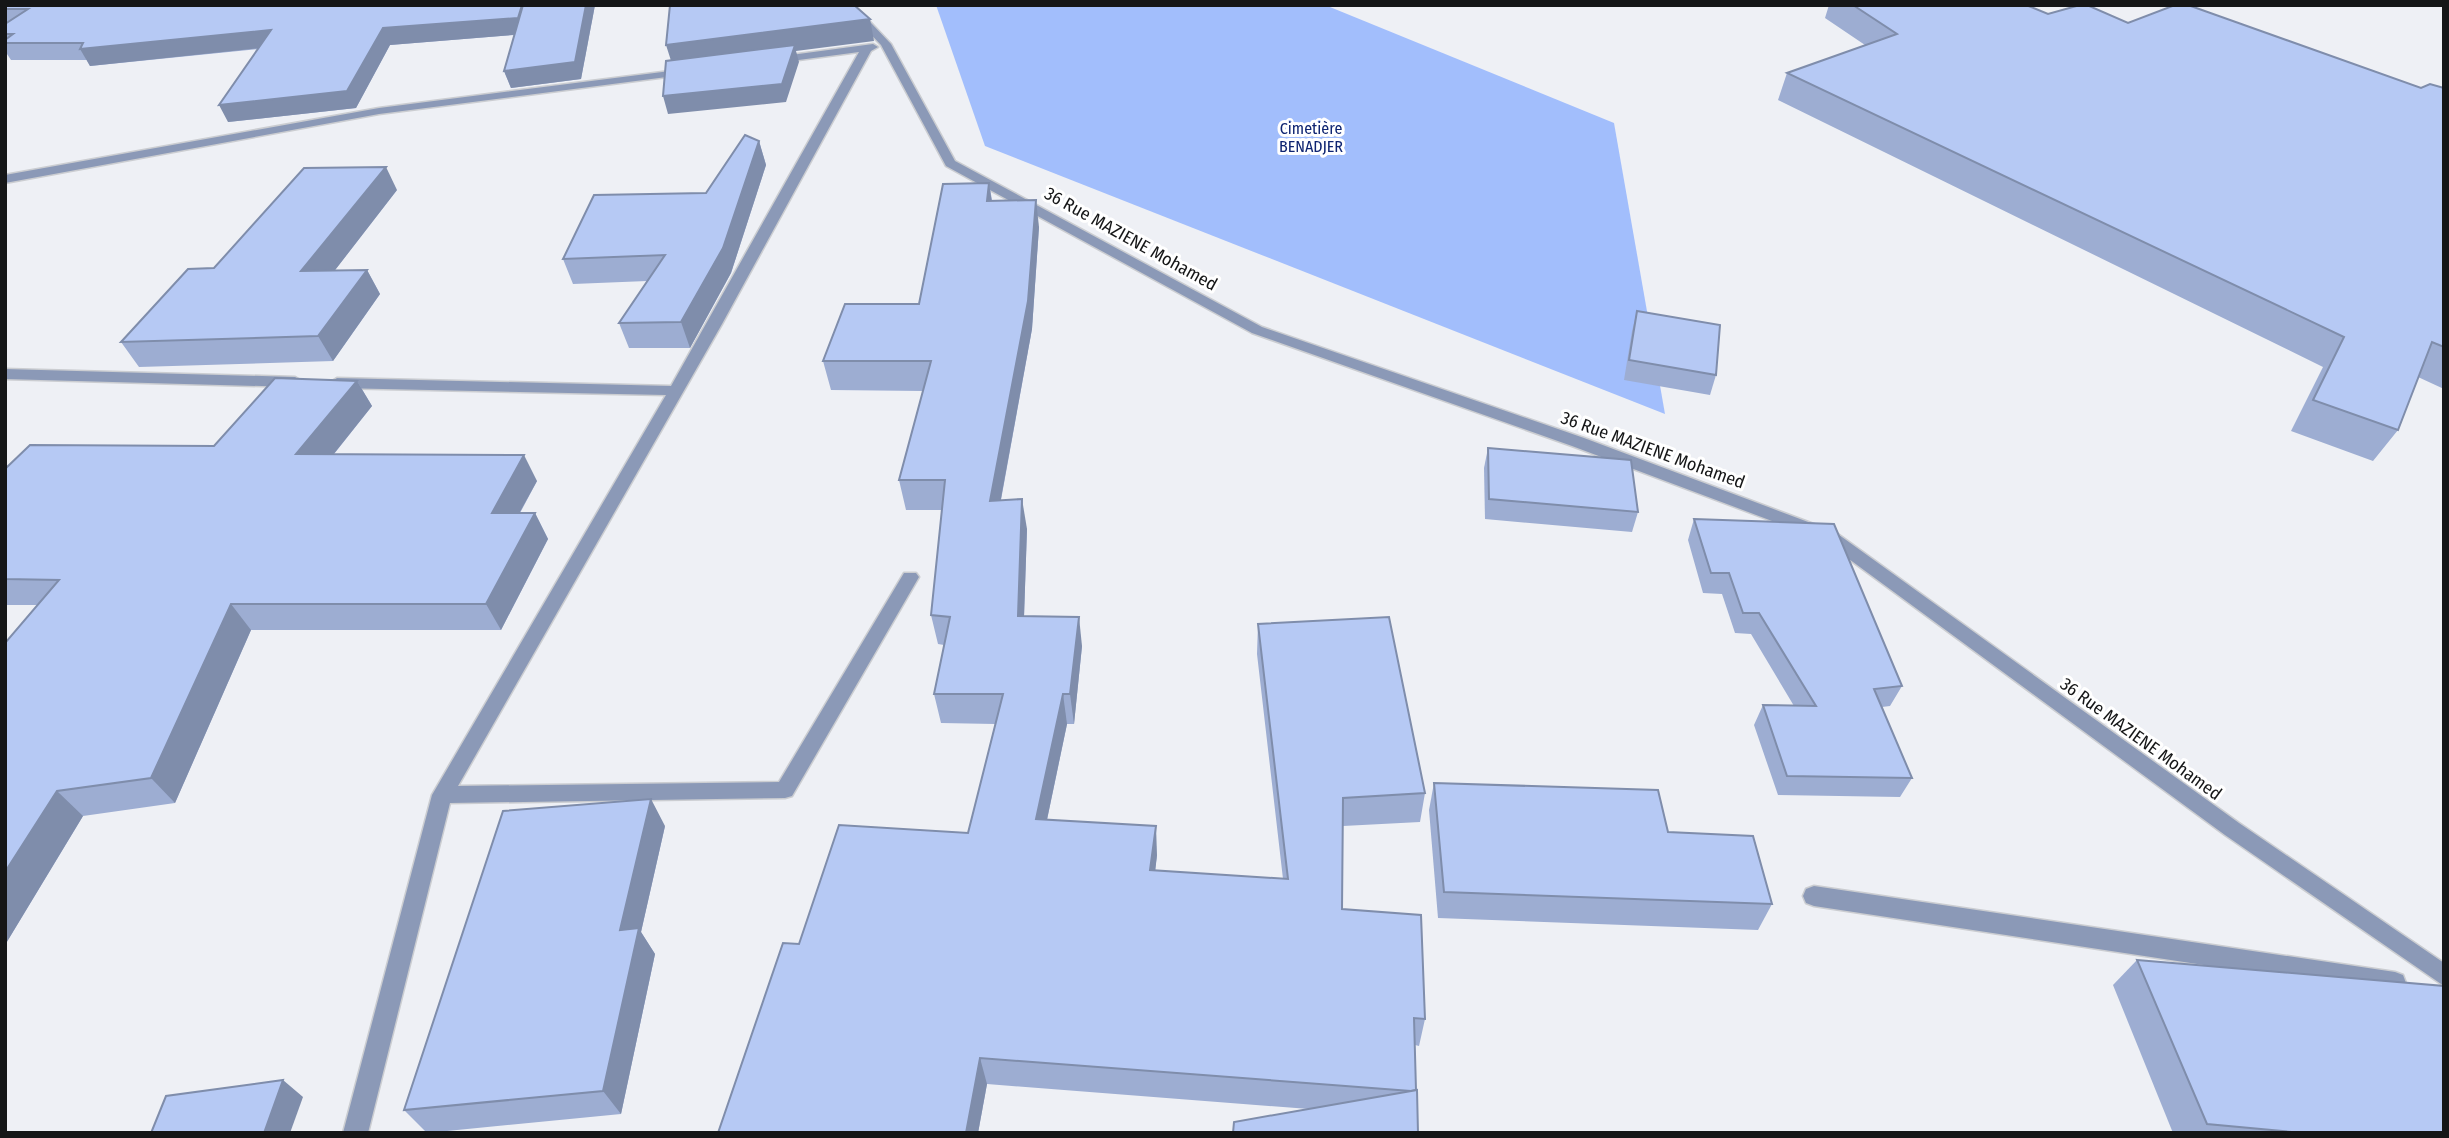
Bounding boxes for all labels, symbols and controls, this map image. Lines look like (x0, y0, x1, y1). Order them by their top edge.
park label: Cimetière BENADJER (1279, 119, 1343, 156)
street label: 36 Rue MAZIENE Mohamed (1041, 182, 1221, 296)
street label: 36 Rue MAZIENE Mohamed (1558, 406, 1748, 494)
street label: 36 Rue MAZIENE Mohamed (2056, 673, 2226, 805)

